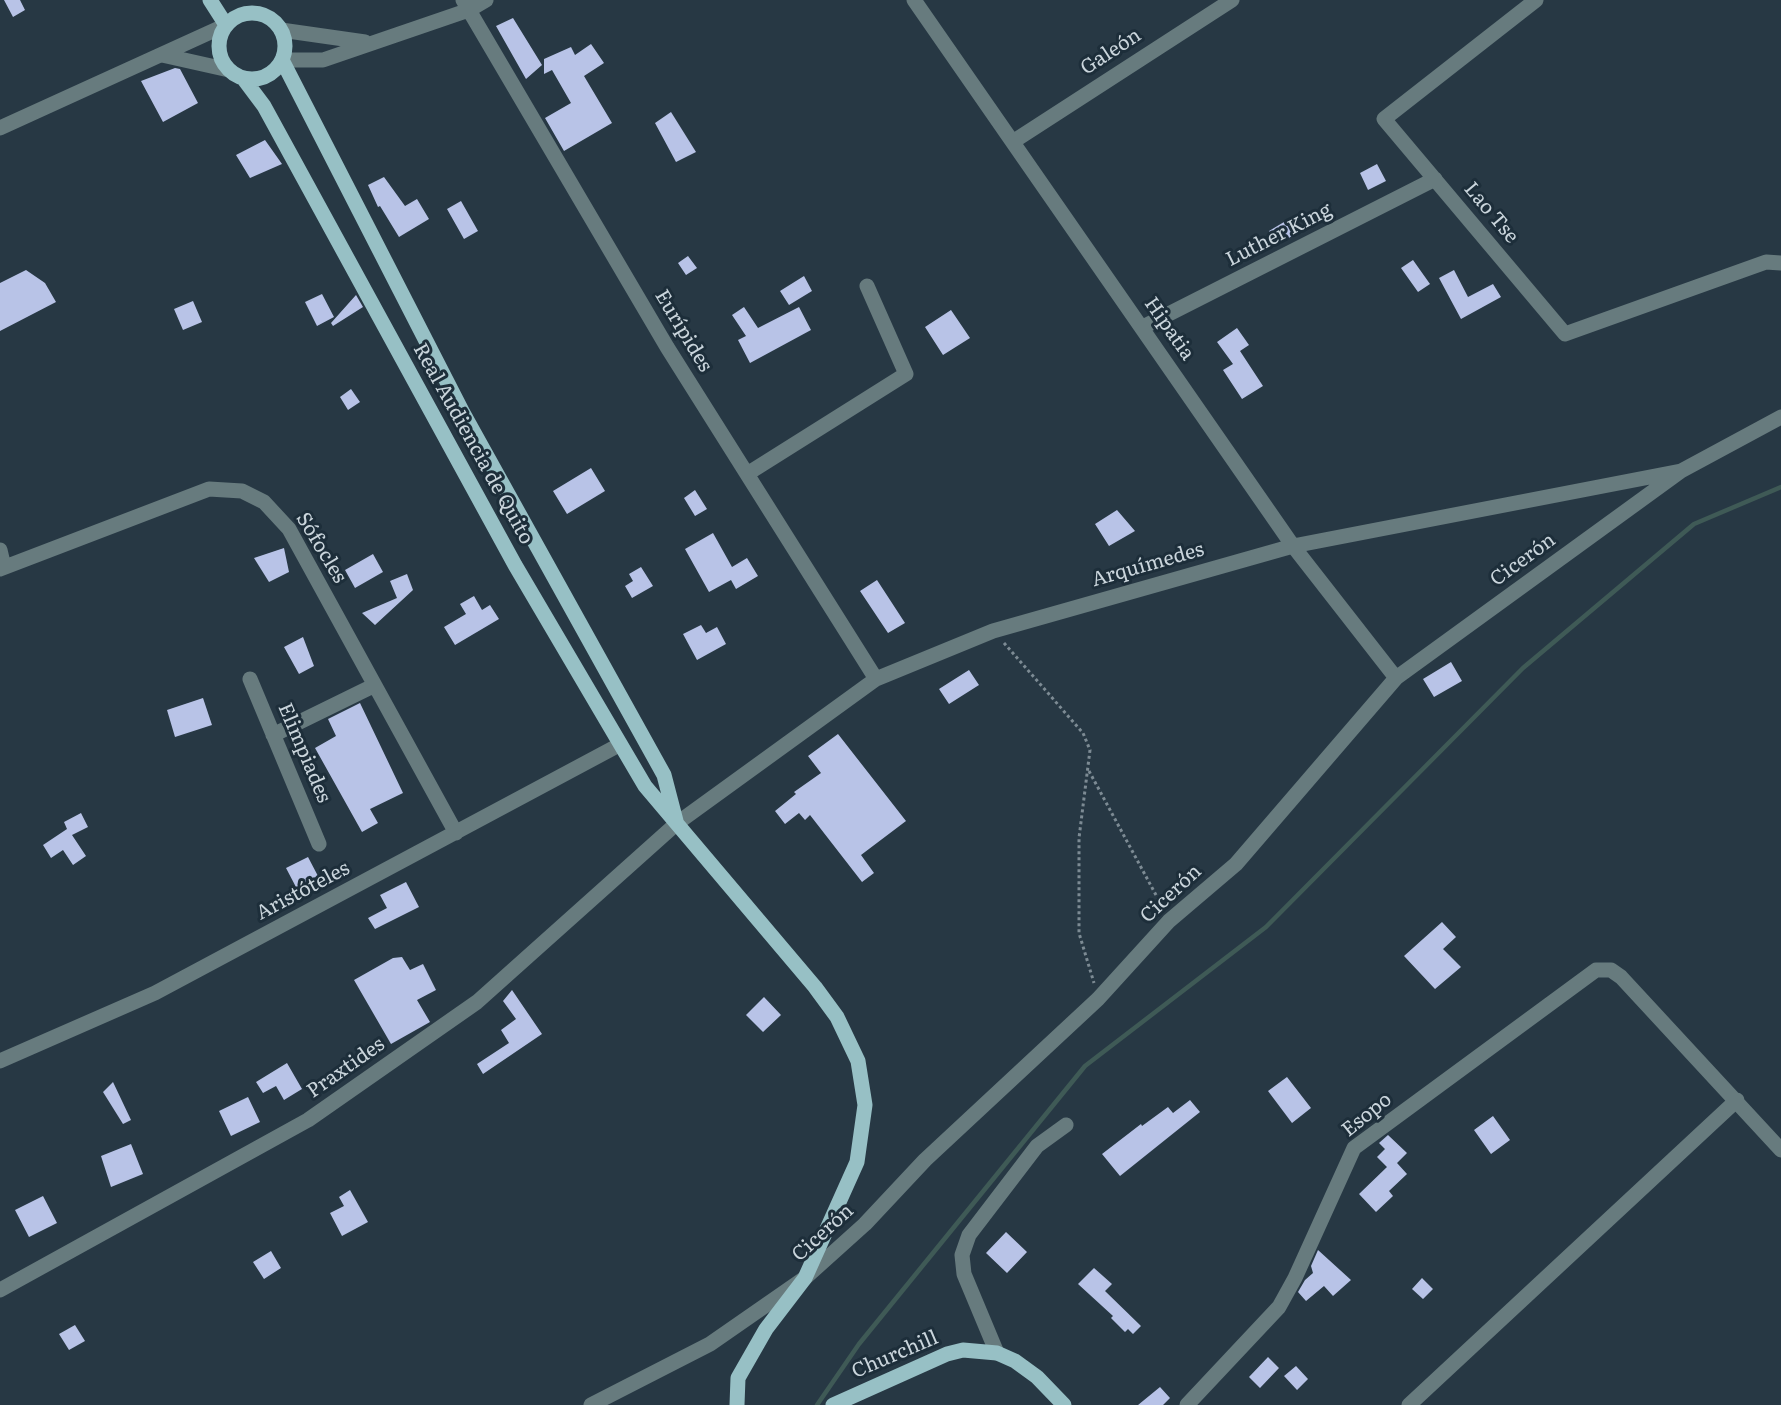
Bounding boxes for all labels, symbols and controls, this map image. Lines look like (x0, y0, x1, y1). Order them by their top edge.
street label: Galeón (1076, 24, 1146, 80)
street label: Lao Tse (1459, 178, 1523, 248)
street label: Luther King (1222, 198, 1336, 272)
street label: Eurípides (649, 286, 717, 376)
street label: Hipatia (1139, 293, 1199, 365)
street label: Real Audiencia de Quito (408, 339, 538, 549)
street label: Sófocles (291, 508, 351, 588)
street label: Cicerón (1486, 528, 1560, 592)
street label: Arquímedes (1089, 538, 1207, 592)
street label: Elimpiades (272, 700, 336, 806)
street label: Aristóteles (252, 856, 354, 926)
street label: Cicerón (1135, 860, 1207, 928)
street label: Praxtides (303, 1033, 389, 1103)
street label: Esopo (1337, 1088, 1397, 1142)
street label: Cicerón (787, 1199, 859, 1267)
street label: Churchill (848, 1326, 942, 1384)

